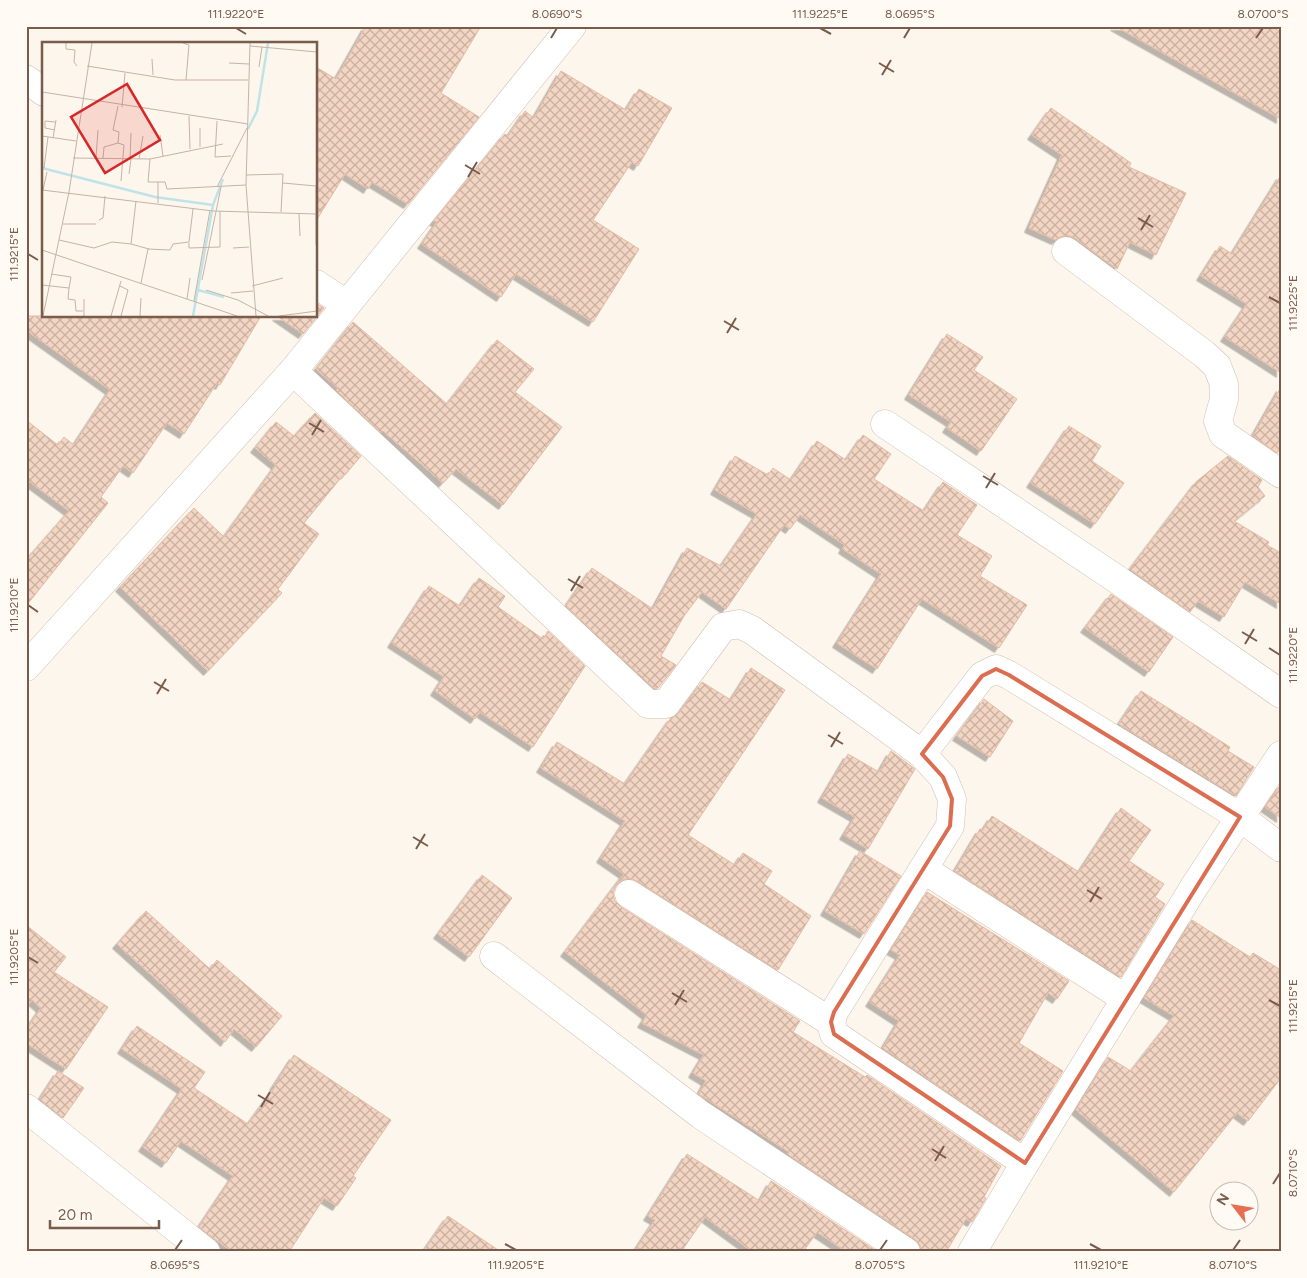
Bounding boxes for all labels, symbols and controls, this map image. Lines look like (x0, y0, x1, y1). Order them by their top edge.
text: 111.9220°E (208, 7, 264, 21)
text: 8.0690°S (532, 7, 582, 21)
text: 111.9225°E (792, 7, 848, 21)
text: 8.0695°S (885, 7, 935, 21)
text: 8.0700°S (1237, 7, 1289, 21)
inset map (42, 42, 318, 318)
text: 111.9215°E (7, 227, 21, 281)
text: 111.9225°E (1286, 275, 1300, 331)
text: 111.9210°E (7, 577, 21, 633)
text: 111.9220°E (1286, 627, 1300, 683)
text: 111.9205°E (7, 929, 21, 986)
text: 111.9215°E (1286, 979, 1300, 1033)
text: 8.0710°S (1286, 1149, 1300, 1197)
north arrow (1210, 1180, 1260, 1230)
text: N (1213, 1191, 1233, 1209)
scale bar (50, 1198, 159, 1230)
text: 20 m (58, 1206, 92, 1224)
text: 8.0695°S (150, 1258, 200, 1272)
text: 111.9205°E (488, 1258, 545, 1272)
text: 8.0705°S (855, 1258, 905, 1272)
text: 111.9210°E (1073, 1258, 1129, 1272)
text: 8.0710°S (1209, 1258, 1257, 1272)

